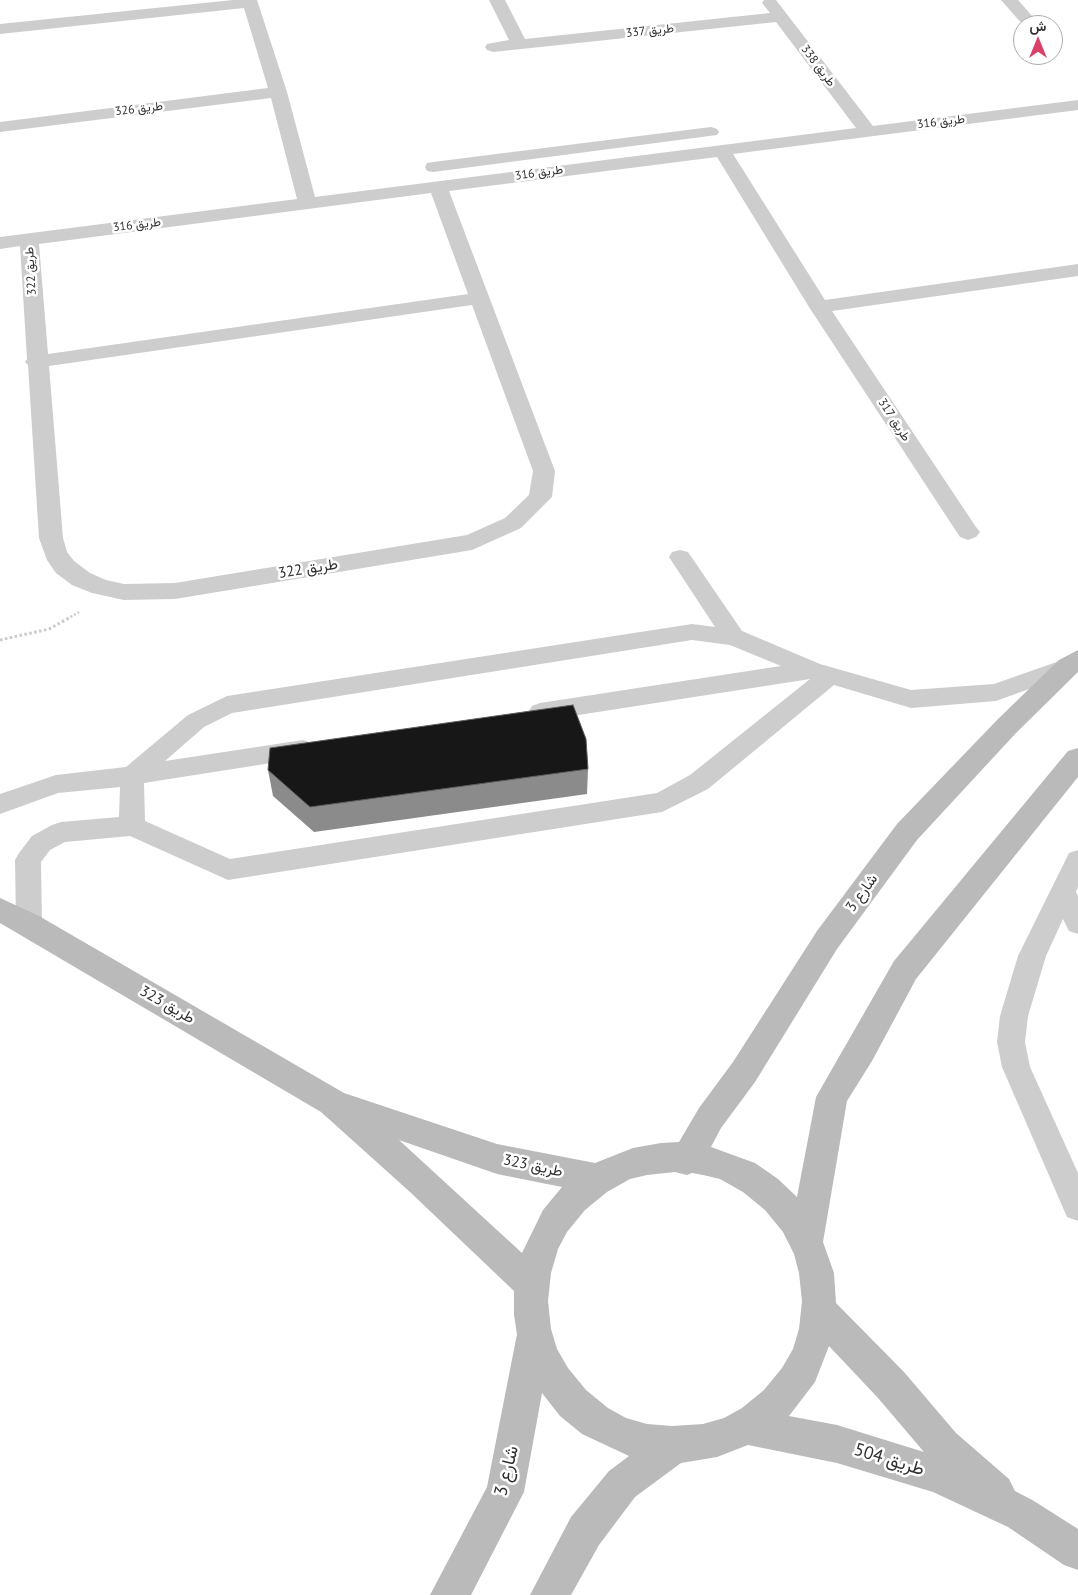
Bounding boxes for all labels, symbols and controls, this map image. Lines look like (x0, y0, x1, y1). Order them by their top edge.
north arrow (1013, 15, 1063, 65)
text: ش (1030, 17, 1046, 35)
street label: طريق 337 (625, 21, 675, 41)
street label: طريق 338 (798, 42, 838, 90)
street label: طريق 326 (114, 99, 164, 119)
street label: طريق 316 (916, 112, 966, 132)
street label: طريق 316 (514, 163, 564, 183)
street label: طريق 316 (112, 215, 162, 235)
street label: طريق 322 (23, 247, 39, 295)
street label: طريق 317 (875, 396, 913, 444)
street label: طريق 322 (277, 555, 339, 583)
street label: شارع 3 (842, 871, 882, 915)
street label: طريق 323 (136, 982, 198, 1028)
street label: طريق 323 (502, 1151, 564, 1181)
street label: طريق 504 (851, 1439, 927, 1481)
street label: شارع 3 (490, 1444, 524, 1498)

